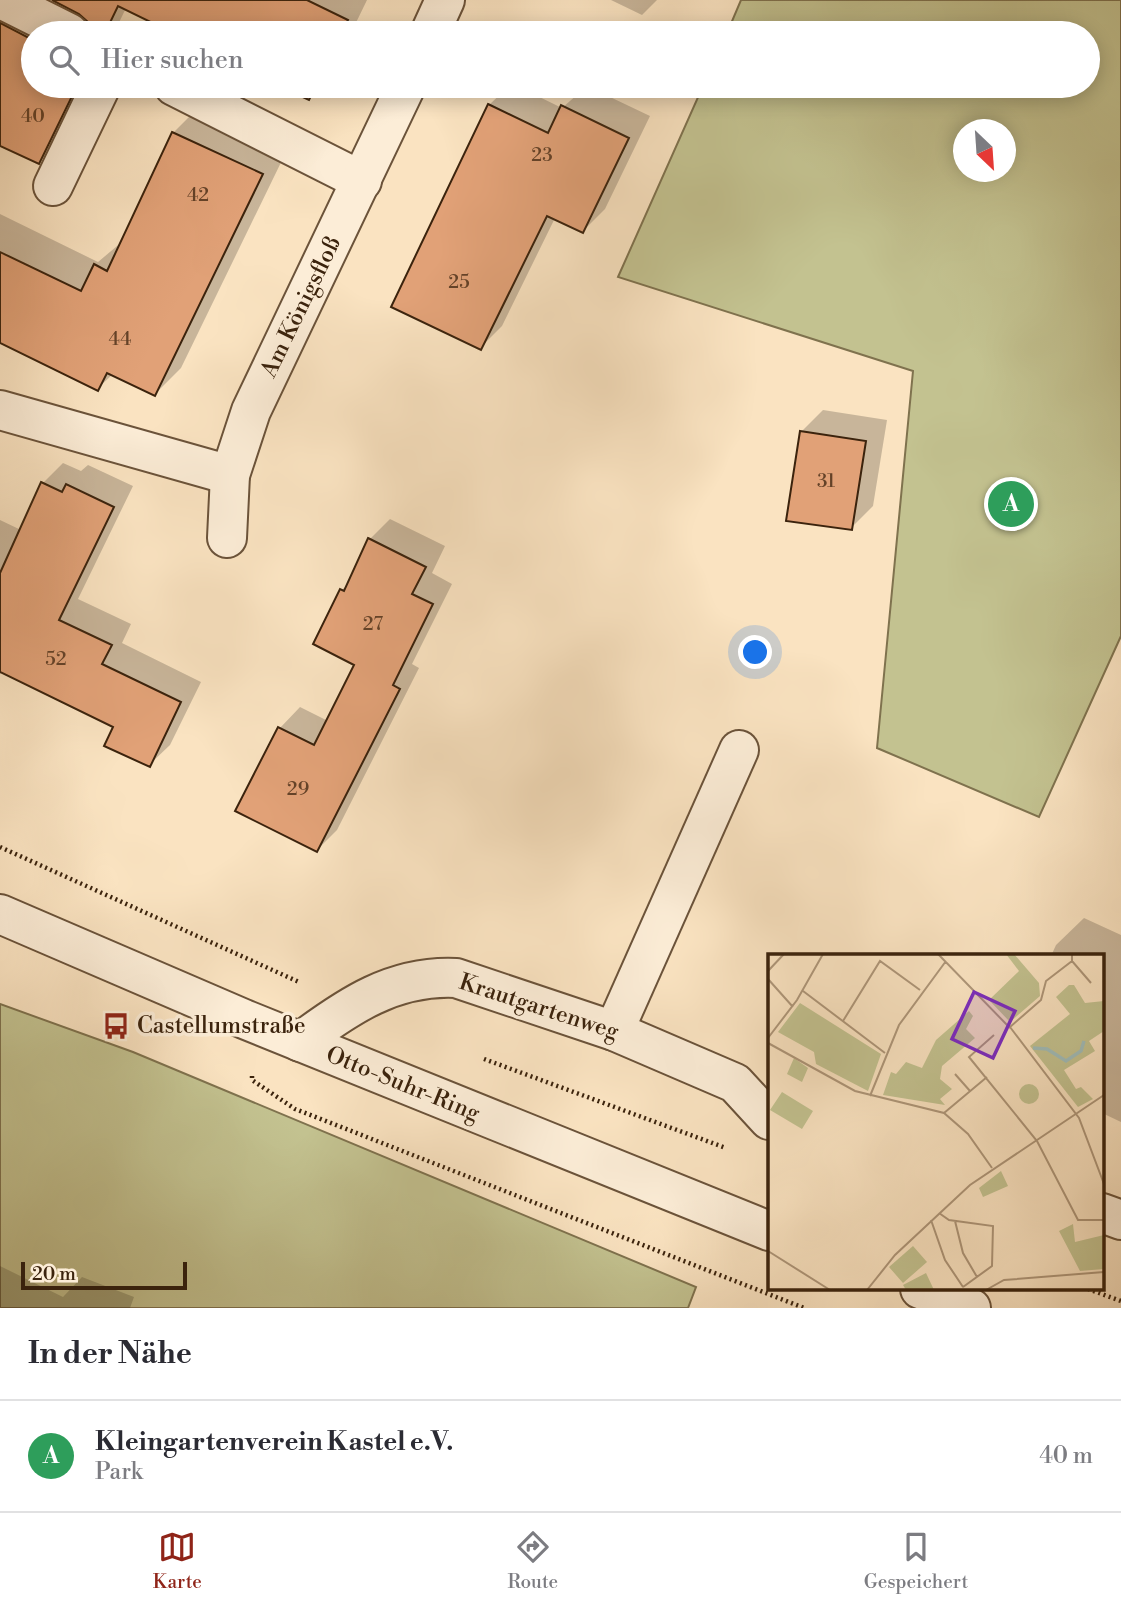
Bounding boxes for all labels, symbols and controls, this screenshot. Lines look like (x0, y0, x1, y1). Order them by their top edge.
search box (21, 21, 1100, 98)
icon: search (45, 41, 83, 79)
text: Hier suchen (101, 44, 243, 76)
house number: 40 (21, 104, 45, 128)
north arrow (953, 119, 1016, 182)
house number: 23 (531, 143, 553, 167)
house number: 42 (187, 183, 209, 207)
street label: Am Königsfloß (254, 232, 347, 383)
house number: 25 (448, 270, 470, 294)
house number: 44 (109, 327, 132, 351)
house number: 31 (817, 469, 835, 493)
pin: A (988, 478, 1034, 530)
house number: 27 (363, 612, 384, 636)
your location (738, 635, 772, 669)
house number: 52 (45, 647, 67, 671)
house number: 29 (287, 777, 309, 801)
inset map (768, 954, 1104, 1290)
street label: Krautgartenweg (456, 968, 622, 1046)
bus stop icon: Castellumstraße (101, 1011, 131, 1041)
place label: Castellumstraße (137, 1012, 306, 1040)
street label: Otto-Suhr-Ring (322, 1040, 484, 1128)
scale bar (21, 1259, 187, 1291)
text: 20 m (32, 1262, 76, 1286)
text: In der Nähe (28, 1335, 192, 1373)
text: Kleingartenverein Kastel e.V. (95, 1426, 453, 1458)
text: A (43, 1442, 59, 1470)
text: 40 m (1039, 1442, 1093, 1470)
text: Park (95, 1458, 143, 1486)
tab: Karte (153, 1528, 202, 1594)
tab: Route (507, 1528, 558, 1594)
tab: Gespeichert (864, 1528, 968, 1594)

